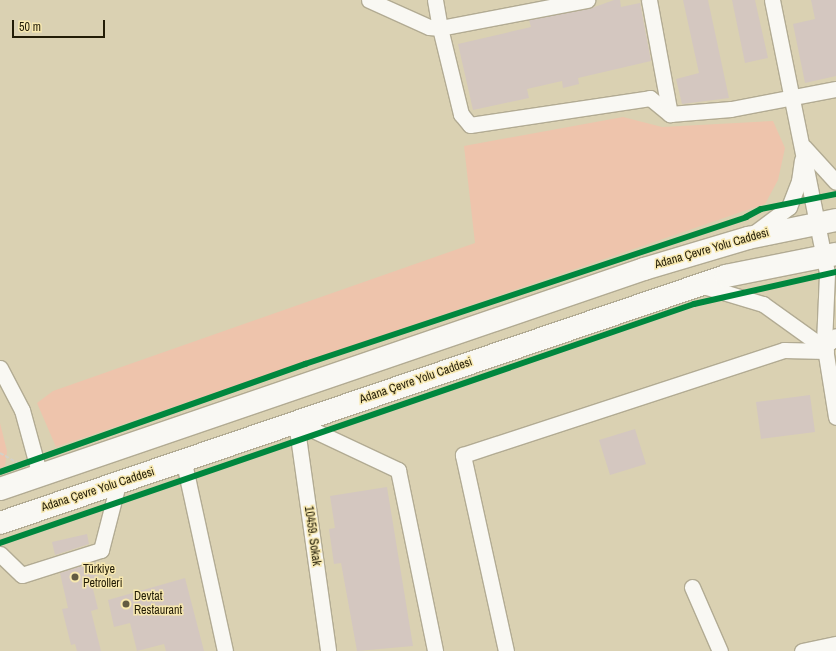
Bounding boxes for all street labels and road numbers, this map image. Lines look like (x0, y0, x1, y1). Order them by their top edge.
street label: Adana Çevre Yolu Caddesi (653, 226, 771, 272)
street label: Adana Çevre Yolu Caddesi (358, 355, 474, 407)
street label: Adana Çevre Yolu Caddesi (39, 465, 157, 515)
street label: 10459. Sokak (301, 505, 323, 567)

